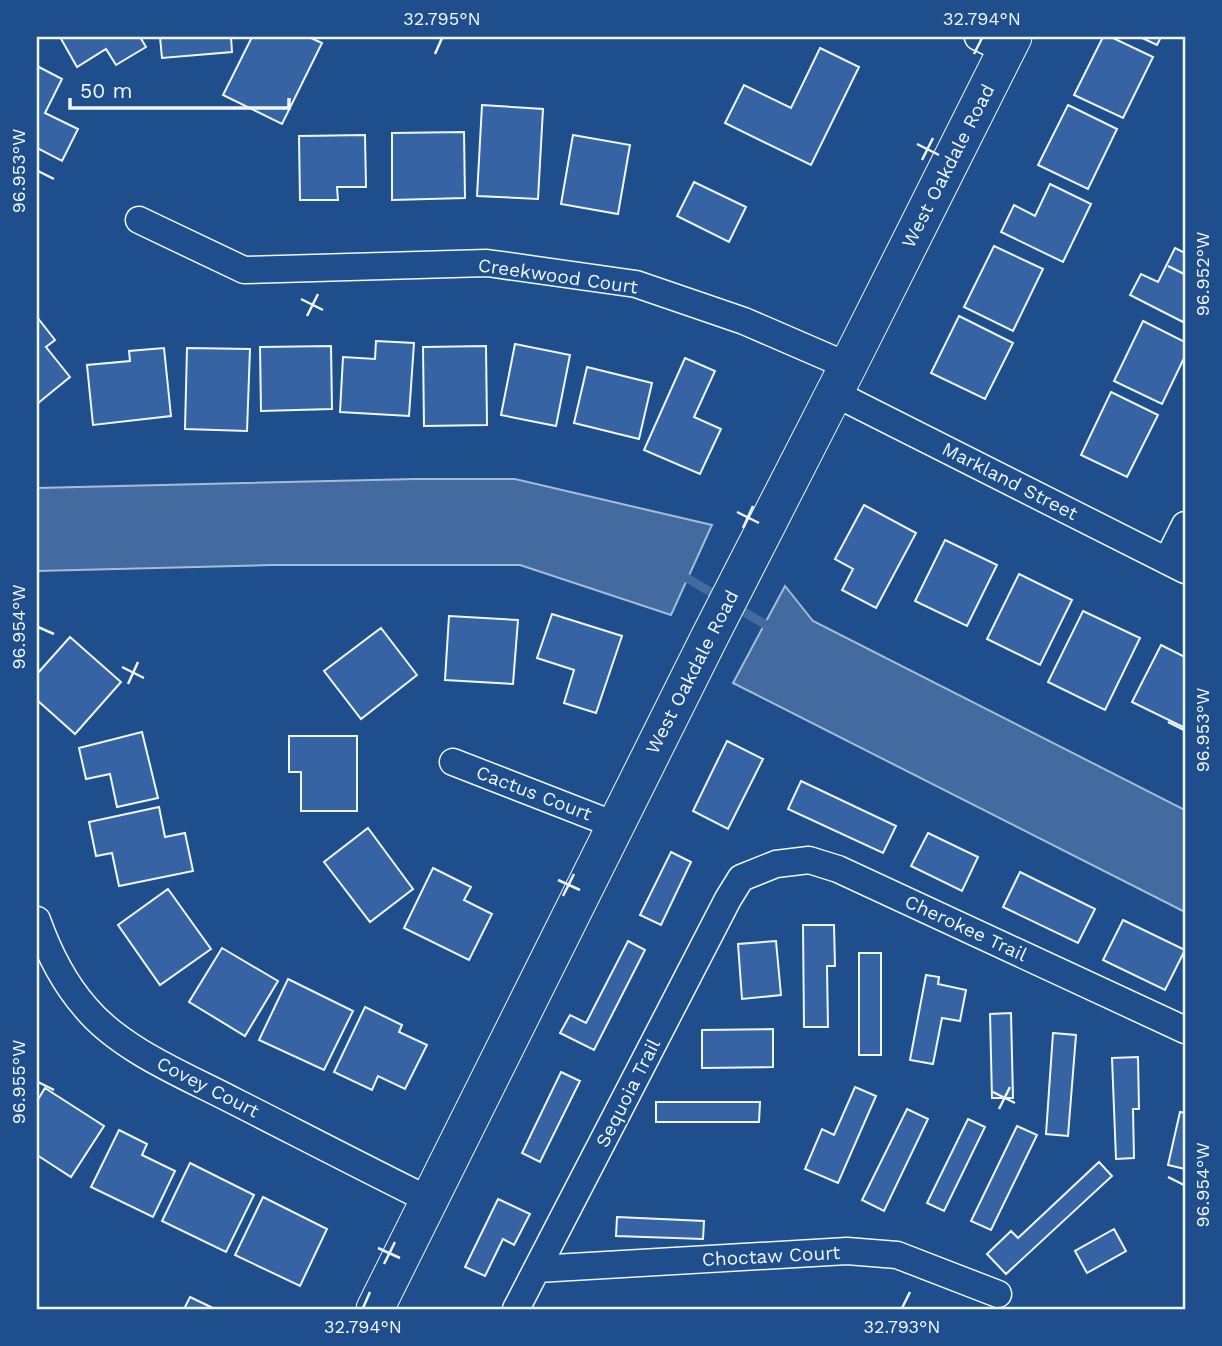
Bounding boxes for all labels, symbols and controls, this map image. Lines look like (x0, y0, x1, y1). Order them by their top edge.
text: 32.795°N (403, 8, 481, 29)
text: 32.794°N (943, 8, 1021, 29)
scale bar (70, 66, 289, 110)
text: 50 m (80, 78, 132, 103)
street label: West Oakdale Road (897, 80, 999, 252)
text: 96.953°W (8, 129, 29, 213)
text: 96.952°W (1192, 232, 1213, 316)
street label: Creekwood Court (477, 253, 639, 299)
street label: Markland Street (938, 437, 1082, 525)
text: 96.954°W (8, 585, 29, 670)
street label: West Oakdale Road (641, 586, 743, 758)
text: 96.953°W (1192, 688, 1213, 772)
street label: Cactus Court (473, 760, 595, 826)
street label: Cherokee Trail (901, 890, 1031, 966)
street label: Sequoia Trail (591, 1035, 665, 1151)
text: 96.955°W (8, 1040, 29, 1124)
street label: Covey Court (153, 1051, 263, 1123)
text: 96.954°W (1192, 1143, 1213, 1228)
street label: Choctaw Court (701, 1241, 841, 1271)
text: 32.794°N (324, 1316, 402, 1337)
text: 32.793°N (863, 1316, 941, 1337)

